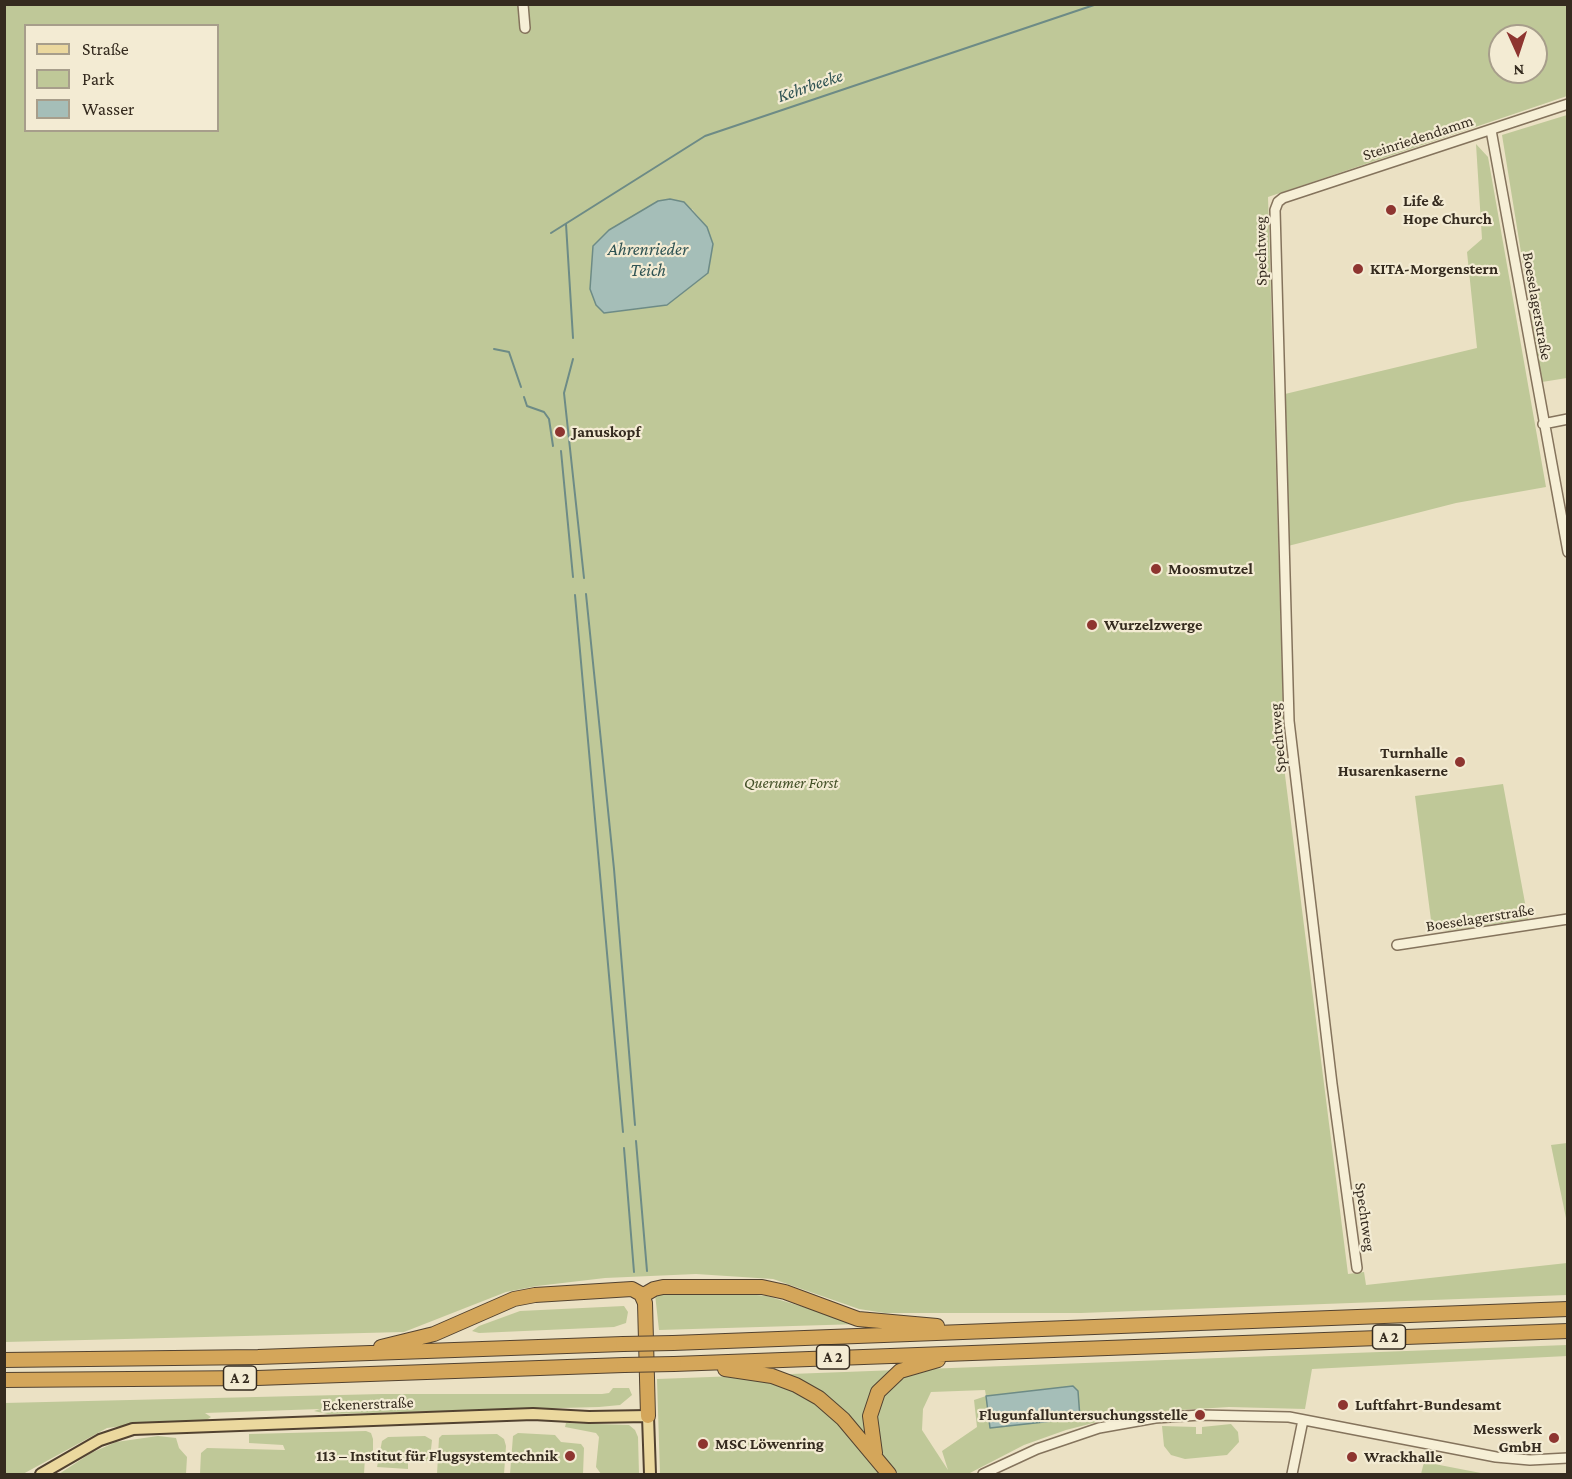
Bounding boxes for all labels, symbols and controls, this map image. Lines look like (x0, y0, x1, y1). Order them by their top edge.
legend (24, 24, 219, 132)
north arrow (1488, 24, 1548, 84)
text: Straße (82, 39, 129, 59)
text: N (1513, 62, 1525, 79)
water label: Kehrbeeke (774, 65, 846, 107)
text: Park (82, 69, 114, 89)
text: Wasser (82, 99, 135, 119)
street label: Steinriedendamm (1360, 111, 1476, 165)
place label: Life & Hope Church (1403, 191, 1492, 229)
marker: Life & Hope Church (1384, 203, 1398, 217)
street label: Spechtweg (1251, 216, 1271, 286)
water label: Ahrenrieder Teich (608, 238, 688, 280)
street label: Boeselagerstraße (1518, 251, 1556, 361)
place label: KITA-Morgenstern (1370, 259, 1498, 279)
marker: KITA-Morgenstern (1351, 262, 1365, 276)
place label: Januskopf (572, 422, 641, 442)
marker: Januskopf (553, 425, 567, 439)
place label: Moosmutzel (1168, 559, 1253, 579)
marker: Moosmutzel (1149, 562, 1163, 576)
place label: Wurzelzwerge (1104, 615, 1202, 635)
marker: Wurzelzwerge (1085, 618, 1099, 632)
street label: Spechtweg (1265, 702, 1291, 774)
place label: Turnhalle Husarenkaserne (1338, 743, 1448, 781)
marker: Turnhalle Husarenkaserne (1453, 755, 1467, 769)
park label: Querumer Forst (744, 773, 838, 793)
street label: Boeselagerstraße (1425, 900, 1535, 936)
street label: Spechtweg (1351, 1181, 1379, 1253)
road number: A 2 (1372, 1325, 1406, 1349)
road number: A 2 (816, 1345, 850, 1369)
road number: A 2 (224, 1366, 256, 1390)
street label: Eckenerstraße (322, 1393, 414, 1415)
place label: Luftfahrt-Bundesamt (1355, 1395, 1501, 1415)
marker: Luftfahrt-Bundesamt (1336, 1398, 1350, 1412)
place label: Flugunfalluntersuchungsstelle (979, 1405, 1188, 1425)
marker: Flugunfalluntersuchungsstelle (1193, 1408, 1207, 1422)
place label: Messwerk GmbH (1473, 1419, 1542, 1457)
marker: Messwerk GmbH (1547, 1431, 1561, 1445)
place label: MSC Löwenring (715, 1434, 824, 1454)
marker: MSC Löwenring (696, 1437, 710, 1451)
place label: 113 – Institut für Flugsystemtechnik (316, 1446, 558, 1466)
place label: Wrackhalle (1364, 1447, 1442, 1467)
marker: 113 – Institut für Flugsystemtechnik (563, 1449, 577, 1463)
marker: Wrackhalle (1345, 1450, 1359, 1464)

